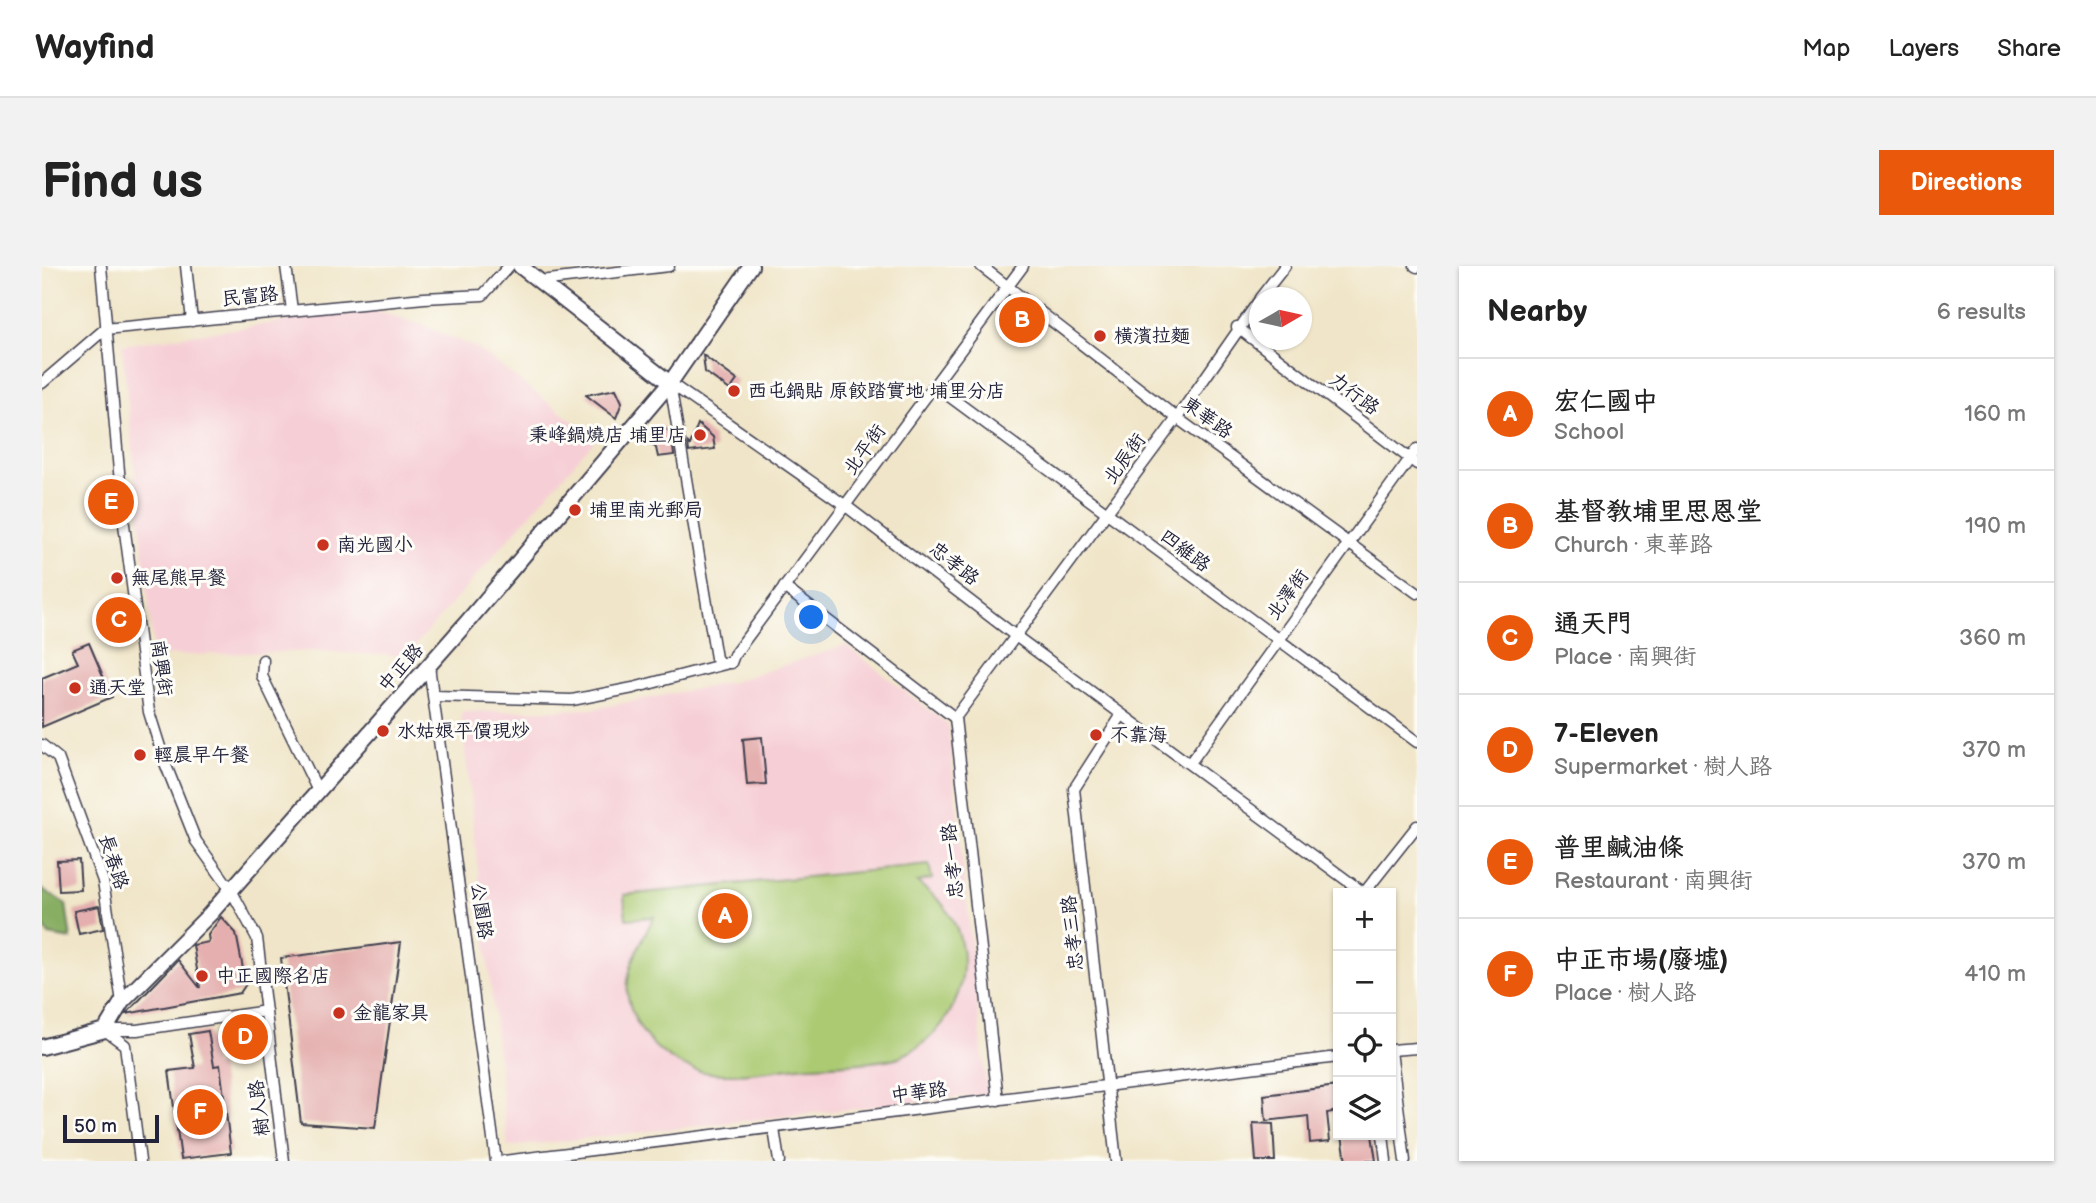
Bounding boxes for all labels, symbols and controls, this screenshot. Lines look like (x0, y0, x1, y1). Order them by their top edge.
text: Wayfind (35, 28, 154, 68)
text: Map (1802, 34, 1850, 63)
text: Layers (1888, 34, 1959, 63)
text: Share (1997, 34, 2061, 63)
button: Directions (1879, 150, 2054, 215)
text: Find us (42, 153, 203, 212)
street label: 民富路 (220, 283, 280, 311)
north arrow (1249, 287, 1312, 350)
pin: B (999, 294, 1045, 346)
text: Nearby (1487, 294, 1587, 330)
text: 6 results (1937, 298, 2026, 326)
place label: 橫濱拉麵 (1114, 325, 1190, 348)
marker: 橫濱拉麵 (1092, 328, 1108, 344)
street label: 力行路 (1324, 368, 1384, 420)
place label: 西屯鍋貼 原餃踏實地 埔里分店 (748, 380, 1005, 403)
marker: 西屯鍋貼 原餃踏實地 埔里分店 (726, 383, 742, 399)
text: 宏仁國中 (1554, 387, 1658, 418)
street label: 東華路 (1177, 392, 1237, 444)
text: A (1503, 400, 1517, 428)
text: 160 m (1964, 400, 2026, 428)
text: School (1554, 418, 1624, 446)
street label: 北平街 (839, 420, 891, 480)
place label: 秉峰鍋燒店 埔里店 (529, 424, 686, 447)
marker: 秉峰鍋燒店 埔里店 (692, 427, 708, 443)
street label: 北辰街 (1099, 429, 1151, 489)
pin: E (88, 476, 134, 528)
text: 基督教埔里思恩堂 (1554, 497, 1762, 528)
place label: 埔里南光郵局 (589, 499, 703, 522)
marker: 埔里南光郵局 (567, 502, 583, 518)
text: B (1502, 512, 1518, 540)
text: 190 m (1965, 512, 2026, 540)
street label: 四維路 (1155, 525, 1215, 577)
text: Church · 東華路 (1554, 531, 1713, 559)
place label: 南光國小 (337, 534, 413, 557)
marker: 南光國小 (315, 537, 331, 553)
street label: 忠孝路 (924, 537, 984, 591)
street label: 北澤街 (1262, 565, 1314, 625)
place label: 無尾熊早餐 (131, 567, 226, 590)
marker: 無尾熊早餐 (109, 570, 125, 586)
pin: C (96, 594, 142, 646)
your location (794, 600, 828, 634)
text: 通天門 (1554, 609, 1632, 640)
text: C (1502, 624, 1518, 652)
text: 360 m (1959, 624, 2026, 652)
street label: 南興街 (146, 638, 176, 698)
street label: 中正路 (374, 639, 428, 697)
text: Place · 南興街 (1554, 643, 1696, 671)
place label: 通天堂 (89, 677, 146, 700)
marker: 通天堂 (67, 680, 83, 696)
text: 7-Eleven (1554, 719, 1659, 750)
place label: 水姑娘平價現炒 (397, 720, 530, 743)
marker: 水姑娘平價現炒 (375, 723, 391, 739)
place label: 不靠海 (1110, 724, 1167, 747)
marker: 不靠海 (1088, 727, 1104, 743)
text: D (1502, 736, 1518, 764)
text: 370 m (1962, 736, 2026, 764)
place label: 輕晨早午餐 (154, 744, 249, 767)
marker: 輕晨早午餐 (132, 747, 148, 763)
text: Supermarket · 樹人路 (1554, 753, 1772, 781)
street label: 忠孝一路 (938, 822, 968, 900)
street label: 長春路 (93, 831, 133, 893)
text: 普里鹹油條 (1554, 833, 1684, 864)
text: E (1503, 848, 1517, 876)
text: 370 m (1962, 848, 2026, 876)
text: Restaurant · 南興街 (1554, 867, 1752, 895)
street label: 公園路 (466, 881, 496, 941)
map controls (1333, 888, 1396, 1140)
button: + (1333, 888, 1396, 951)
pin: A (702, 890, 748, 942)
street label: 忠孝三路 (1058, 894, 1088, 972)
text: 中正市場(廢墟) (1554, 945, 1728, 976)
button: − (1333, 951, 1396, 1014)
text: F (1503, 960, 1517, 988)
text: 410 m (1964, 960, 2026, 988)
place label: 中正國際名店 (216, 965, 330, 988)
marker: 中正國際名店 (194, 968, 210, 984)
text: Place · 樹人路 (1554, 979, 1696, 1007)
place label: 金龍家具 (353, 1002, 429, 1025)
marker: 金龍家具 (331, 1005, 347, 1021)
pin: D (222, 1011, 268, 1063)
button: locate (1333, 1014, 1396, 1077)
button: layers (1333, 1077, 1396, 1140)
street label: 樹人路 (245, 1078, 275, 1138)
street label: 中華路 (889, 1078, 949, 1108)
pin: F (177, 1086, 223, 1138)
scale bar (63, 1112, 159, 1144)
text: 50 m (74, 1115, 117, 1138)

